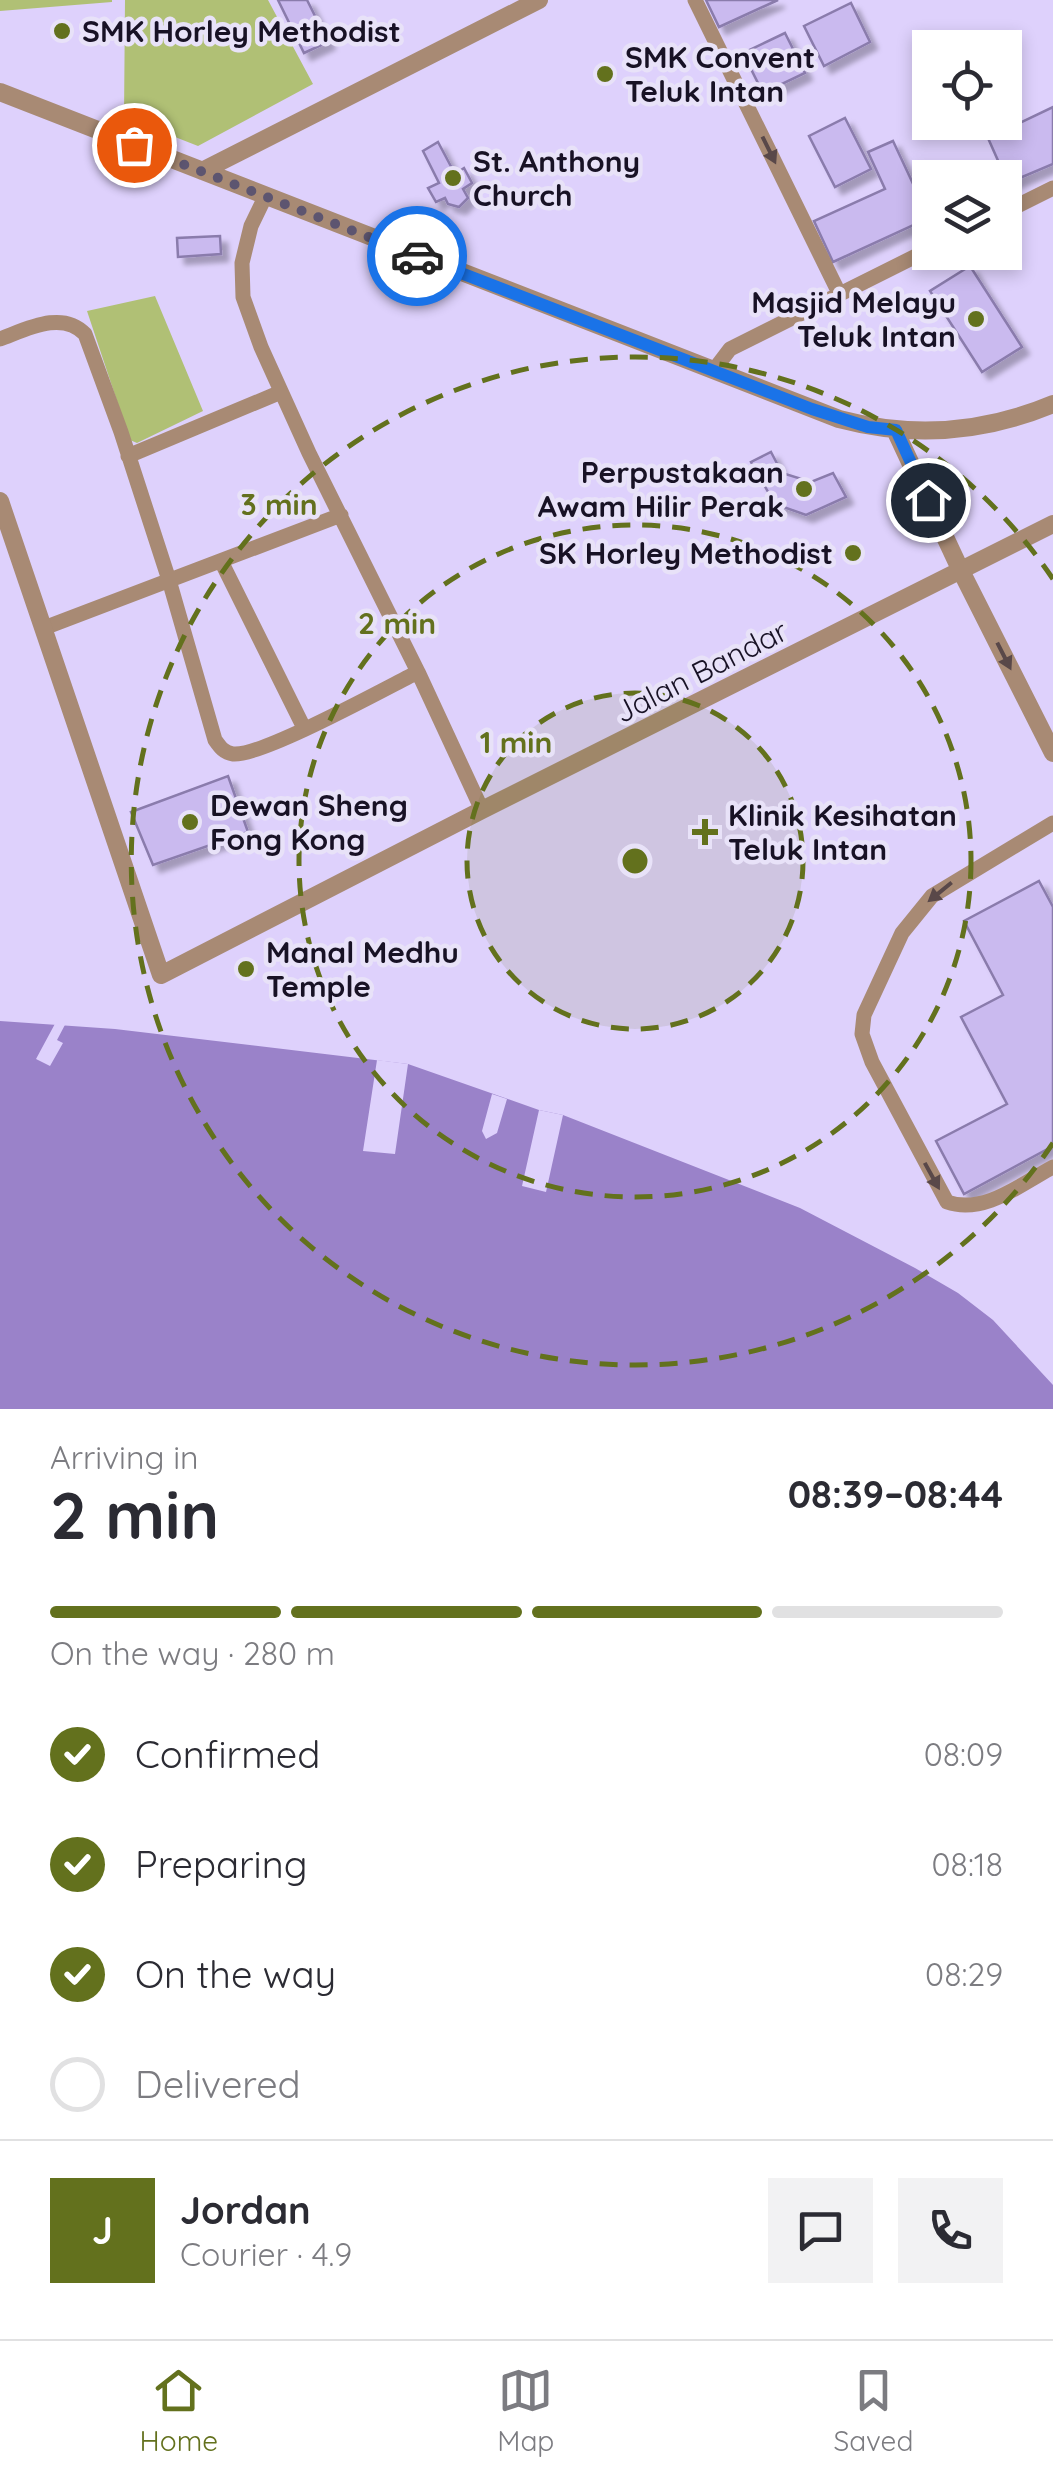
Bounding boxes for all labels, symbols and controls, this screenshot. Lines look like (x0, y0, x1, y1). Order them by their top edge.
place label: SMK Horley Methodist (82, 12, 401, 50)
marker: SMK Horley Methodist (51, 20, 73, 42)
map controls (912, 30, 1022, 270)
button: locate (912, 30, 1022, 140)
place label: SMK Convent Teluk Intan (625, 38, 815, 110)
marker: SMK Convent Teluk Intan (594, 63, 616, 85)
pin (92, 103, 177, 188)
icon: bag (107, 118, 162, 173)
one-way arrow (760, 136, 777, 165)
place label: St. Anthony Church (473, 142, 640, 214)
button: layers (912, 160, 1022, 270)
marker: St. Anthony Church (442, 167, 464, 189)
courier (367, 206, 467, 306)
icon: car (390, 229, 445, 284)
place label: Masjid Melayu Teluk Intan (751, 283, 956, 355)
marker: Masjid Melayu Teluk Intan (965, 308, 987, 330)
place label: Perpustakaan Awam Hilir Perak (538, 453, 784, 525)
pin (886, 458, 971, 543)
icon: home (901, 473, 956, 528)
marker: Perpustakaan Awam Hilir Perak (793, 478, 815, 500)
text: 3 min (240, 485, 318, 523)
place label: SK Horley Methodist (539, 534, 833, 572)
marker: SK Horley Methodist (842, 542, 864, 564)
text: 2 min (358, 604, 436, 642)
street label: Jalan Bandar (608, 611, 794, 731)
one-way arrow (995, 642, 1012, 671)
text: 1 min (480, 723, 552, 761)
place label: Dewan Sheng Fong Kong (210, 786, 408, 858)
place label: Klinik Kesihatan Teluk Intan (728, 796, 957, 868)
marker: Dewan Sheng Fong Kong (179, 811, 201, 833)
marker: Klinik Kesihatan Teluk Intan (692, 819, 718, 845)
centre of rings (617, 843, 653, 879)
one-way arrow (928, 881, 953, 902)
place label: Manal Medhu Temple (266, 933, 459, 1005)
marker: Manal Medhu Temple (235, 958, 257, 980)
one-way arrow (923, 1162, 940, 1191)
text: Arriving in (50, 1437, 199, 1477)
text: 08:39–08:44 (788, 1470, 1003, 1518)
text: 2 min (50, 1474, 219, 1555)
text: On the way · 280 m (50, 1633, 335, 1673)
icon: check (50, 1727, 105, 1782)
text: Confirmed (135, 1730, 320, 1778)
text: 08:09 (924, 1734, 1003, 1774)
icon: check (50, 1837, 105, 1892)
text: Preparing (135, 1840, 307, 1888)
text: 08:18 (932, 1844, 1003, 1884)
icon: check (50, 1947, 105, 2002)
text: On the way (135, 1950, 336, 1998)
text: 08:29 (925, 1954, 1003, 1994)
text: Delivered (135, 2060, 301, 2108)
button: chat (768, 2178, 873, 2283)
button: phone (898, 2178, 1003, 2283)
text: Jordan (180, 2186, 311, 2234)
text: J (92, 2206, 113, 2254)
text: Courier · 4.9 (180, 2234, 352, 2274)
tab: Home (140, 2363, 218, 2458)
tab: Map (497, 2363, 554, 2458)
tab: Saved (834, 2363, 913, 2458)

